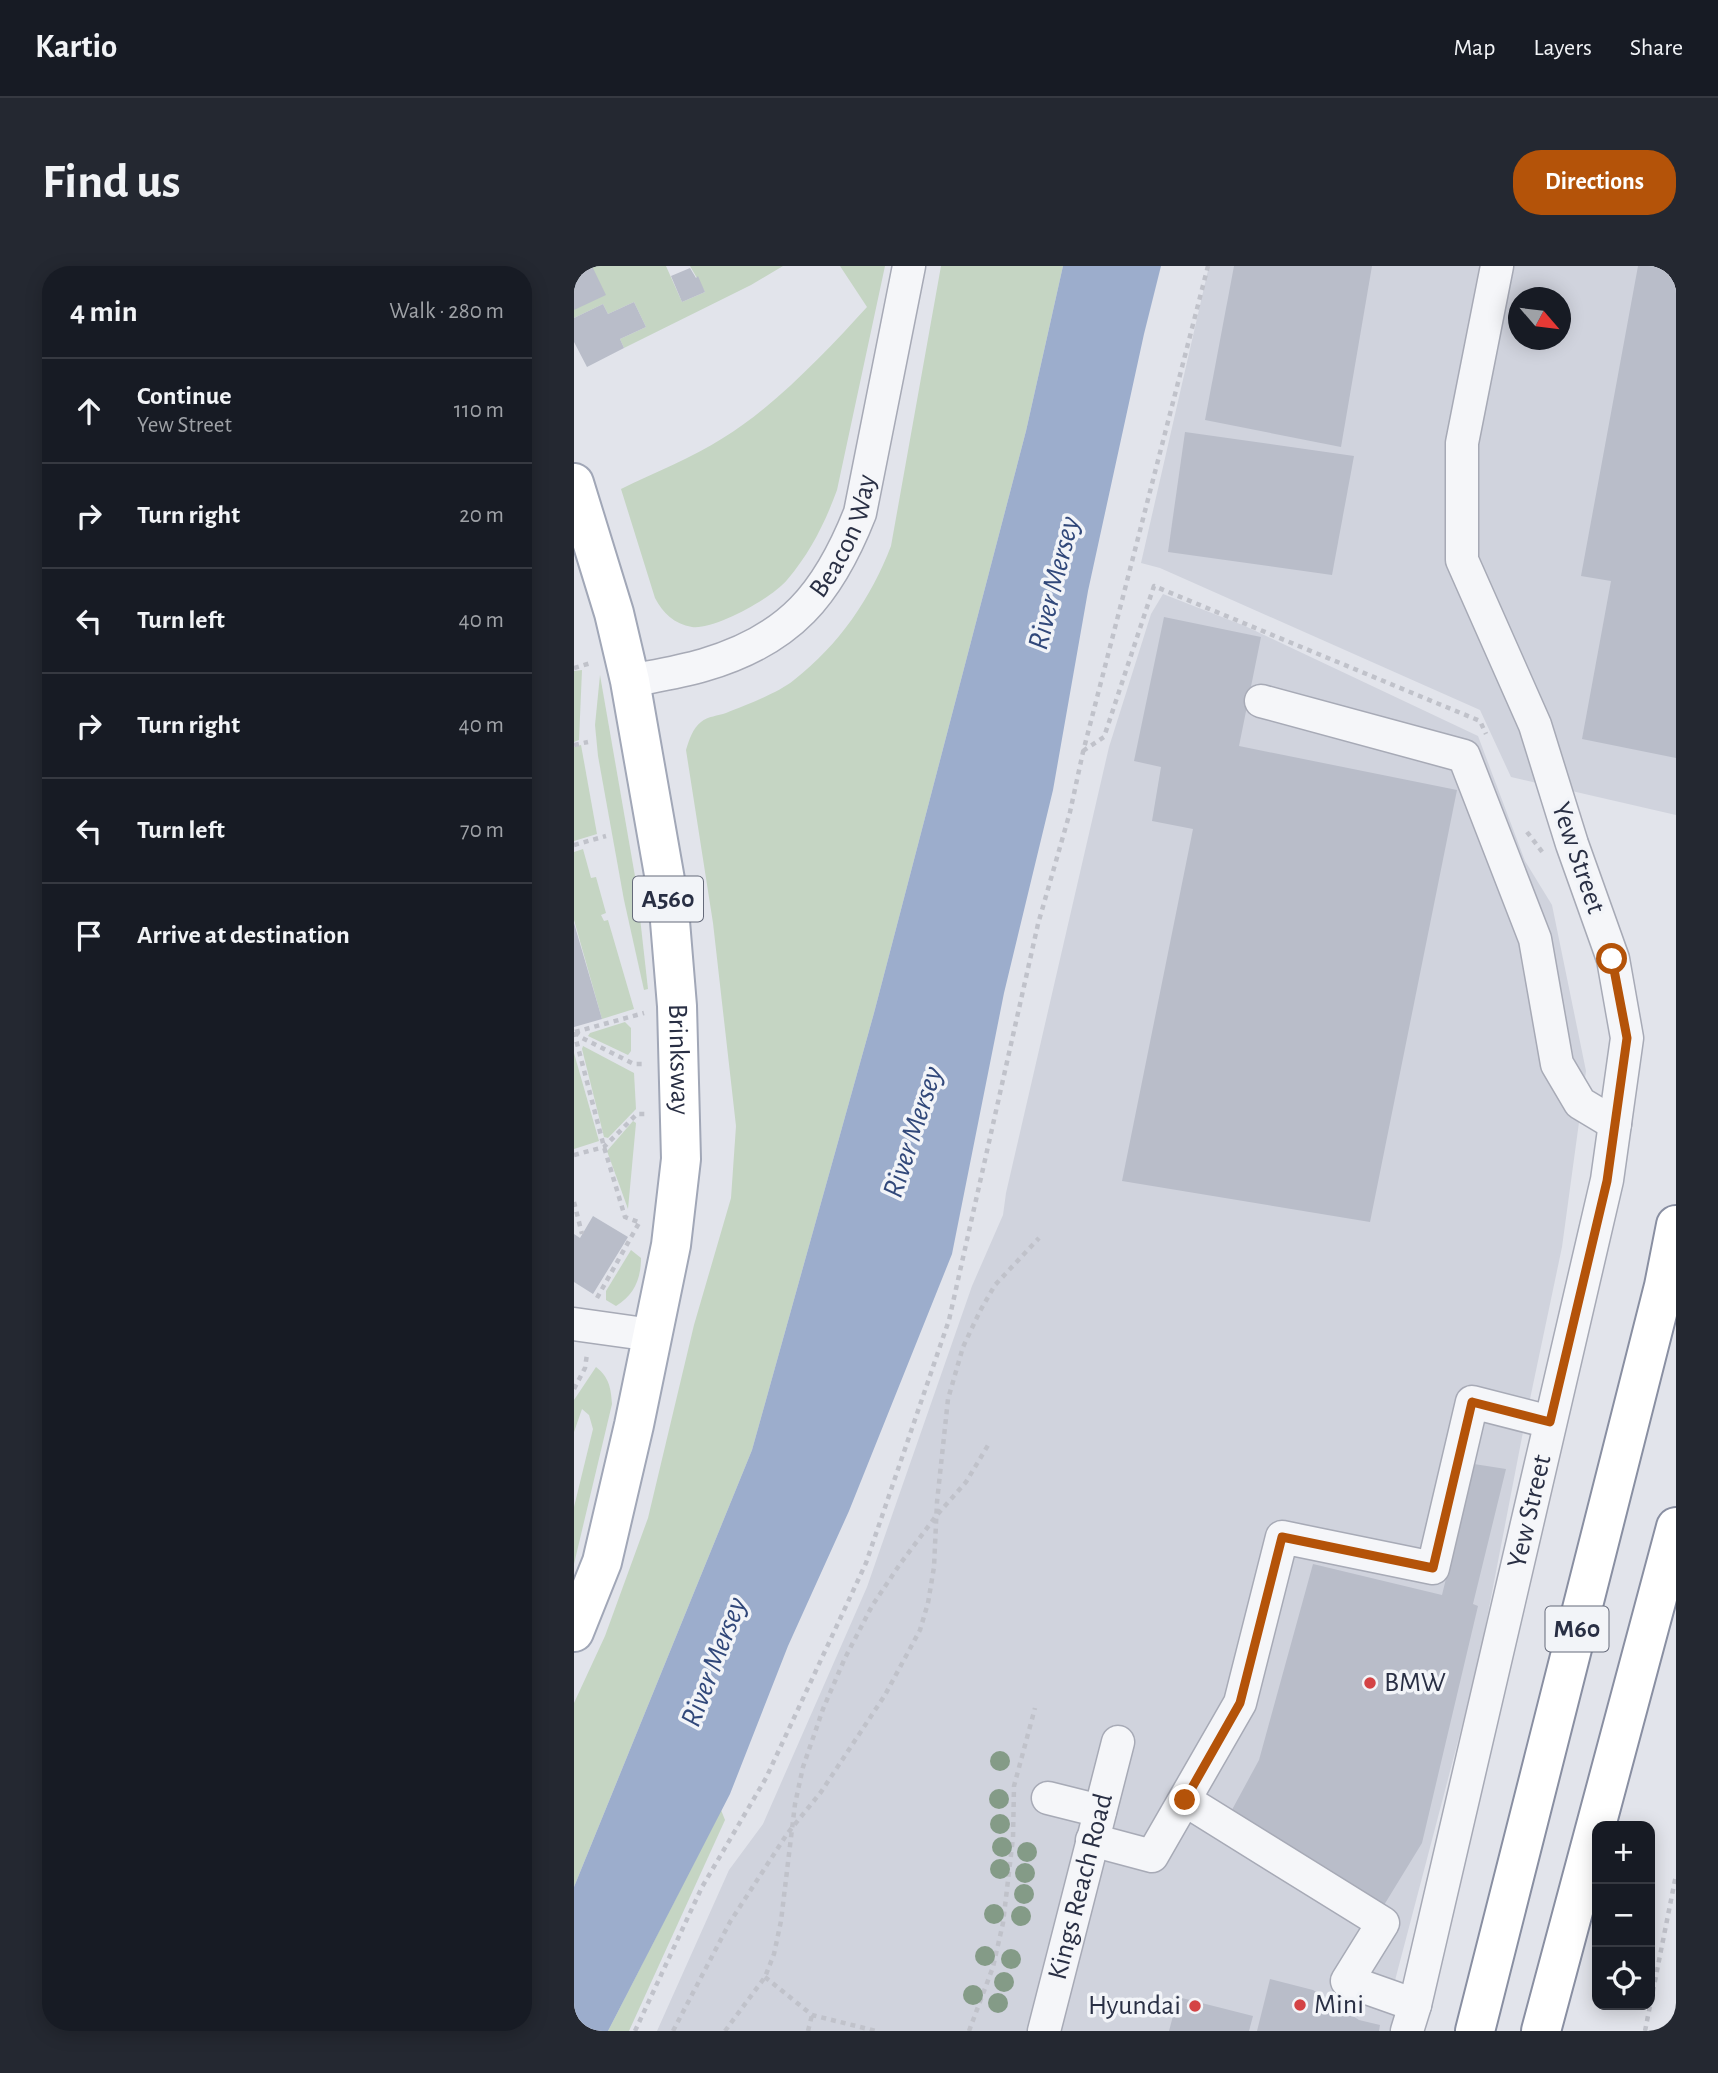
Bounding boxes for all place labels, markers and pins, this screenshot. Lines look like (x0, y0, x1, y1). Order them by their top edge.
place label: BMW (1384, 1669, 1446, 1697)
marker: BMW (1362, 1675, 1378, 1691)
place label: Mini (1314, 1991, 1364, 2019)
place label: Hyundai (1088, 1992, 1181, 2020)
marker: Mini (1292, 1997, 1308, 2013)
marker: Hyundai (1187, 1998, 1203, 2014)

